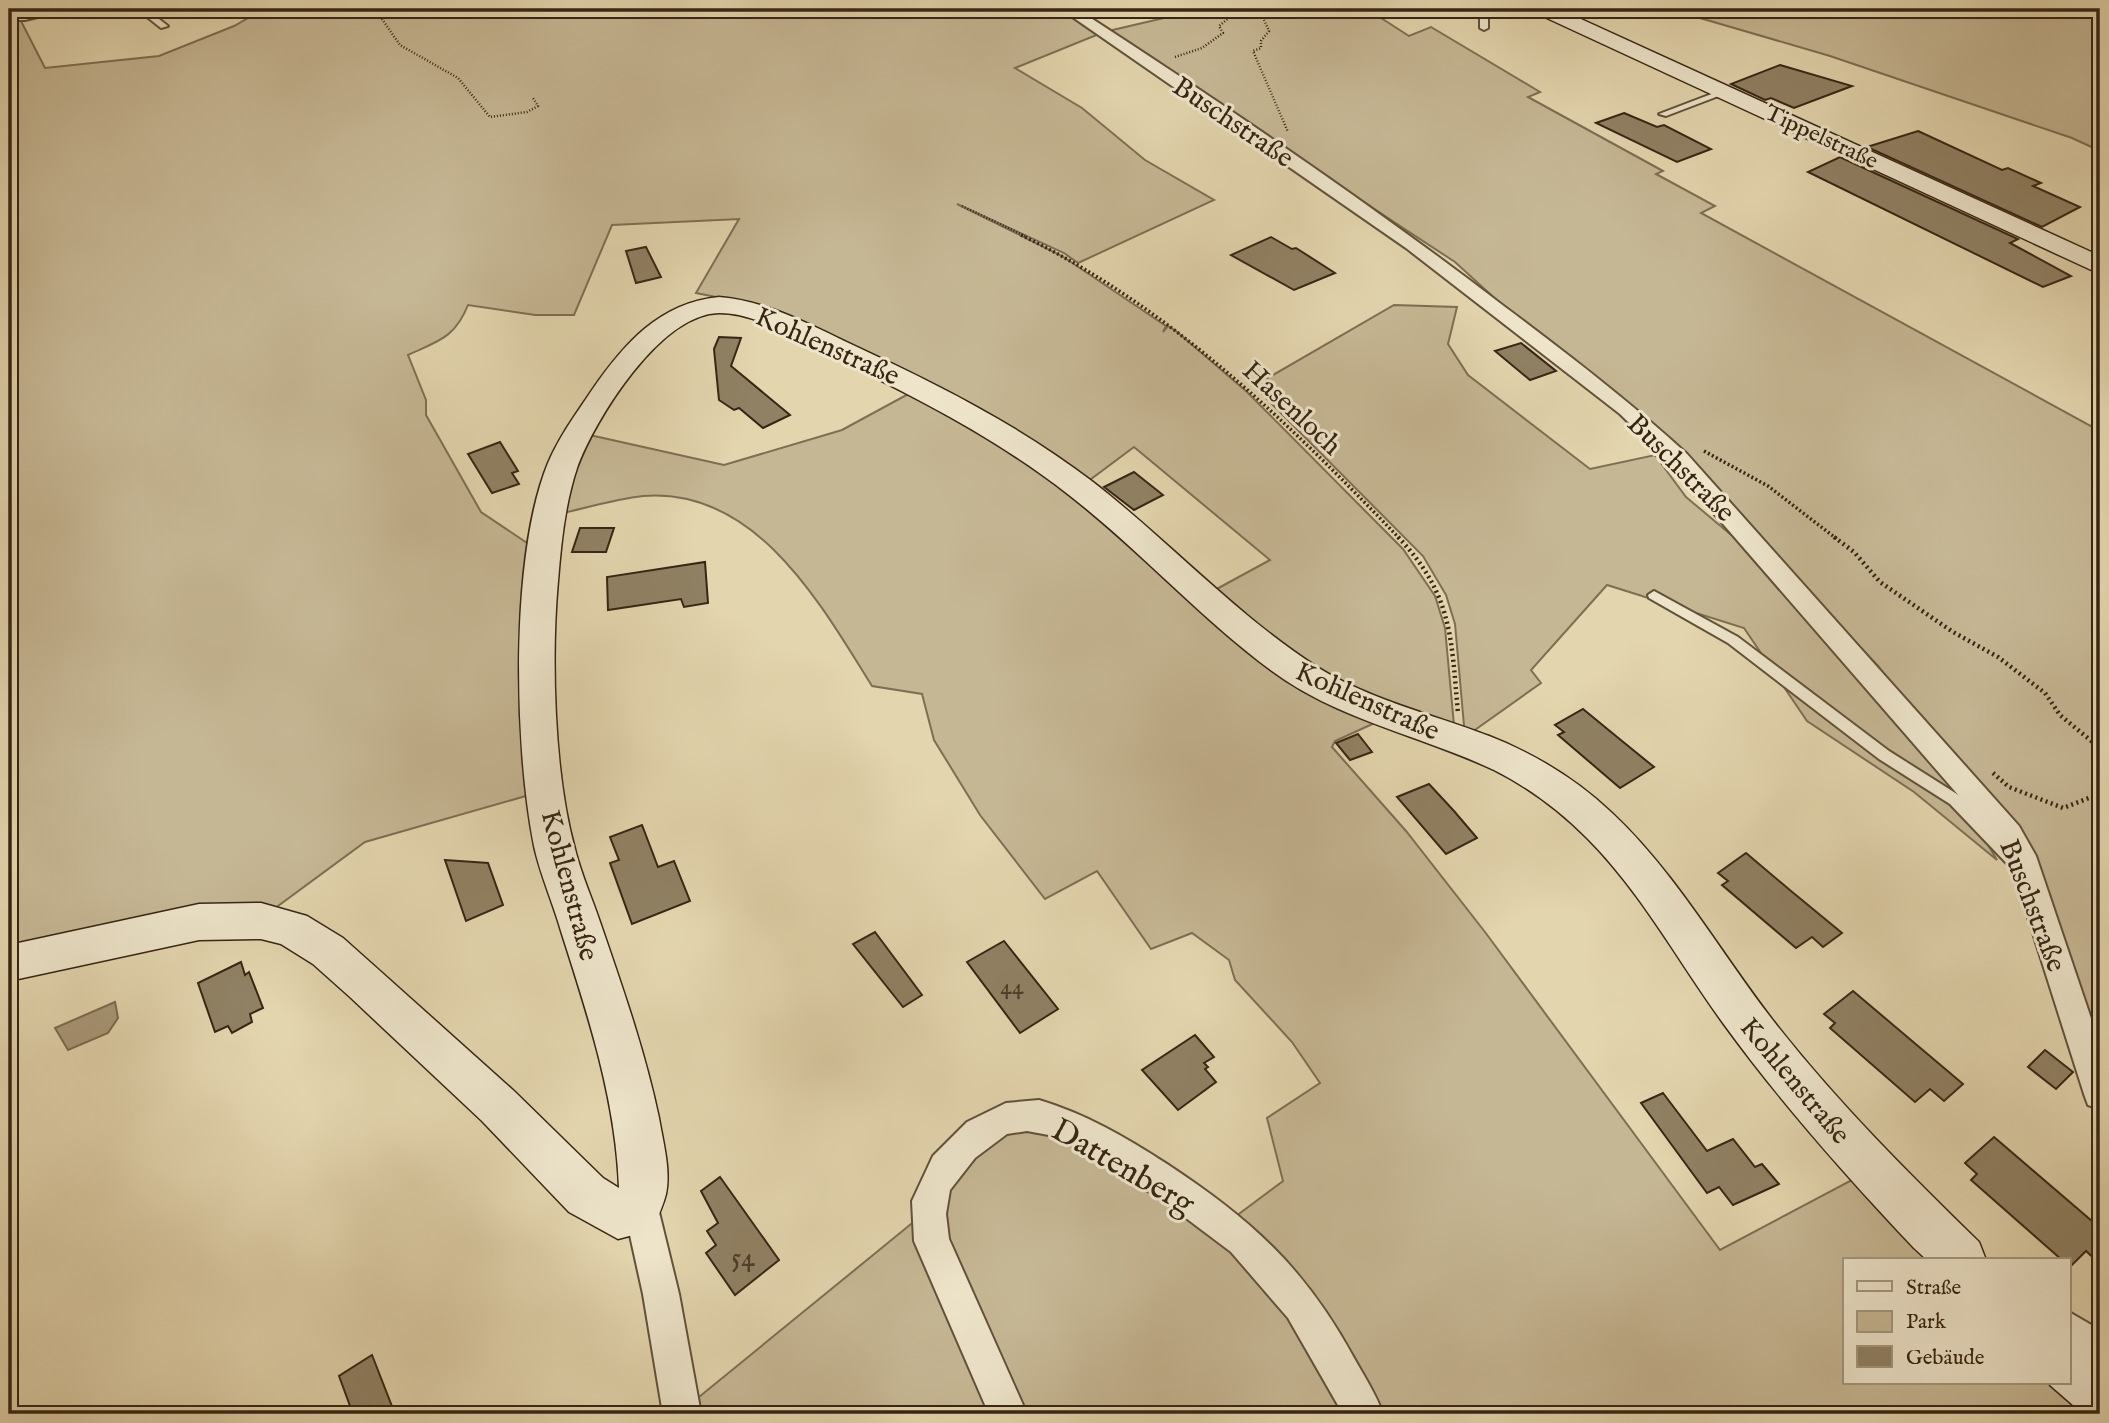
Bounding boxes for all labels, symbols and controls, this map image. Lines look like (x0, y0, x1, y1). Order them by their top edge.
street label: Buschstraße (1165, 70, 1300, 177)
street label: Tippelstraße (1760, 99, 1883, 176)
street label: Kohlenstraße (749, 300, 905, 395)
street label: Hasenloch (1234, 354, 1348, 464)
street label: Buschstraße (1619, 407, 1742, 530)
street label: Kohlenstraße (1289, 655, 1445, 750)
street label: Kohlenstraße (532, 807, 606, 965)
street label: Buschstraße (1990, 835, 2073, 977)
house number: 44 (1000, 972, 1024, 1003)
street label: Kohlenstraße (1731, 1011, 1857, 1152)
street label: Dattenberg (1043, 1110, 1203, 1226)
house number: 54 (731, 1241, 755, 1276)
legend (1843, 1258, 2070, 1384)
text: Straße (1906, 1275, 1962, 1302)
text: Park (1906, 1309, 1947, 1336)
text: Gebäude (1906, 1345, 1985, 1372)

